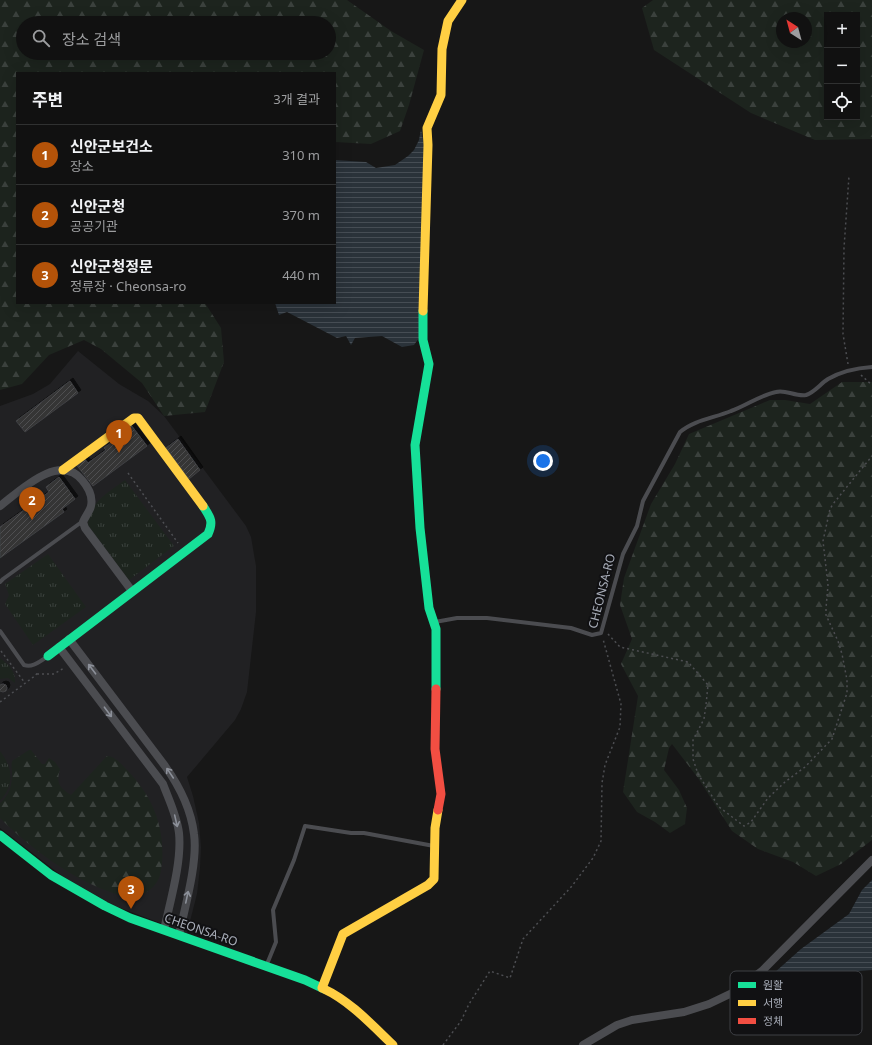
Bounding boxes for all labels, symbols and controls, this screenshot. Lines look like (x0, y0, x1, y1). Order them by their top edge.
north arrow (776, 12, 812, 48)
map controls (824, 12, 860, 120)
button: + (824, 12, 860, 48)
search box (16, 16, 336, 60)
icon: search (30, 27, 52, 49)
text: 장소 검색 (62, 29, 121, 49)
button: − (824, 48, 860, 84)
button: locate (824, 84, 860, 120)
text: 주변 (32, 88, 63, 111)
text: 3개 결과 (273, 90, 320, 108)
text: 신안군보건소 (70, 136, 153, 156)
text: 1 (41, 146, 49, 164)
text: 310 m (282, 146, 320, 164)
text: 장소 (70, 157, 94, 175)
text: 신안군청 (70, 196, 125, 216)
text: 2 (41, 206, 49, 224)
text: 370 m (282, 206, 320, 224)
text: 공공기관 (70, 217, 118, 235)
text: 신안군청정문 (70, 256, 153, 276)
text: 3 (41, 266, 49, 284)
text: 440 m (282, 266, 320, 284)
text: 정류장 · Cheonsa-ro (70, 277, 186, 295)
pin: 1 (106, 420, 132, 453)
your location (533, 451, 553, 471)
pin: 2 (19, 487, 45, 520)
street label: CHEONSA-RO (584, 552, 619, 630)
one-way arrow (88, 663, 96, 674)
one-way arrow (104, 706, 112, 717)
one-way arrow (166, 768, 174, 779)
one-way arrow (172, 814, 180, 827)
pin: 3 (118, 876, 144, 909)
one-way arrow (183, 891, 191, 904)
street label: CHEONSA-RO (162, 909, 240, 950)
legend (730, 971, 862, 1035)
text: 원활 (763, 977, 783, 992)
text: 서행 (763, 995, 783, 1010)
text: 정체 (763, 1013, 783, 1028)

